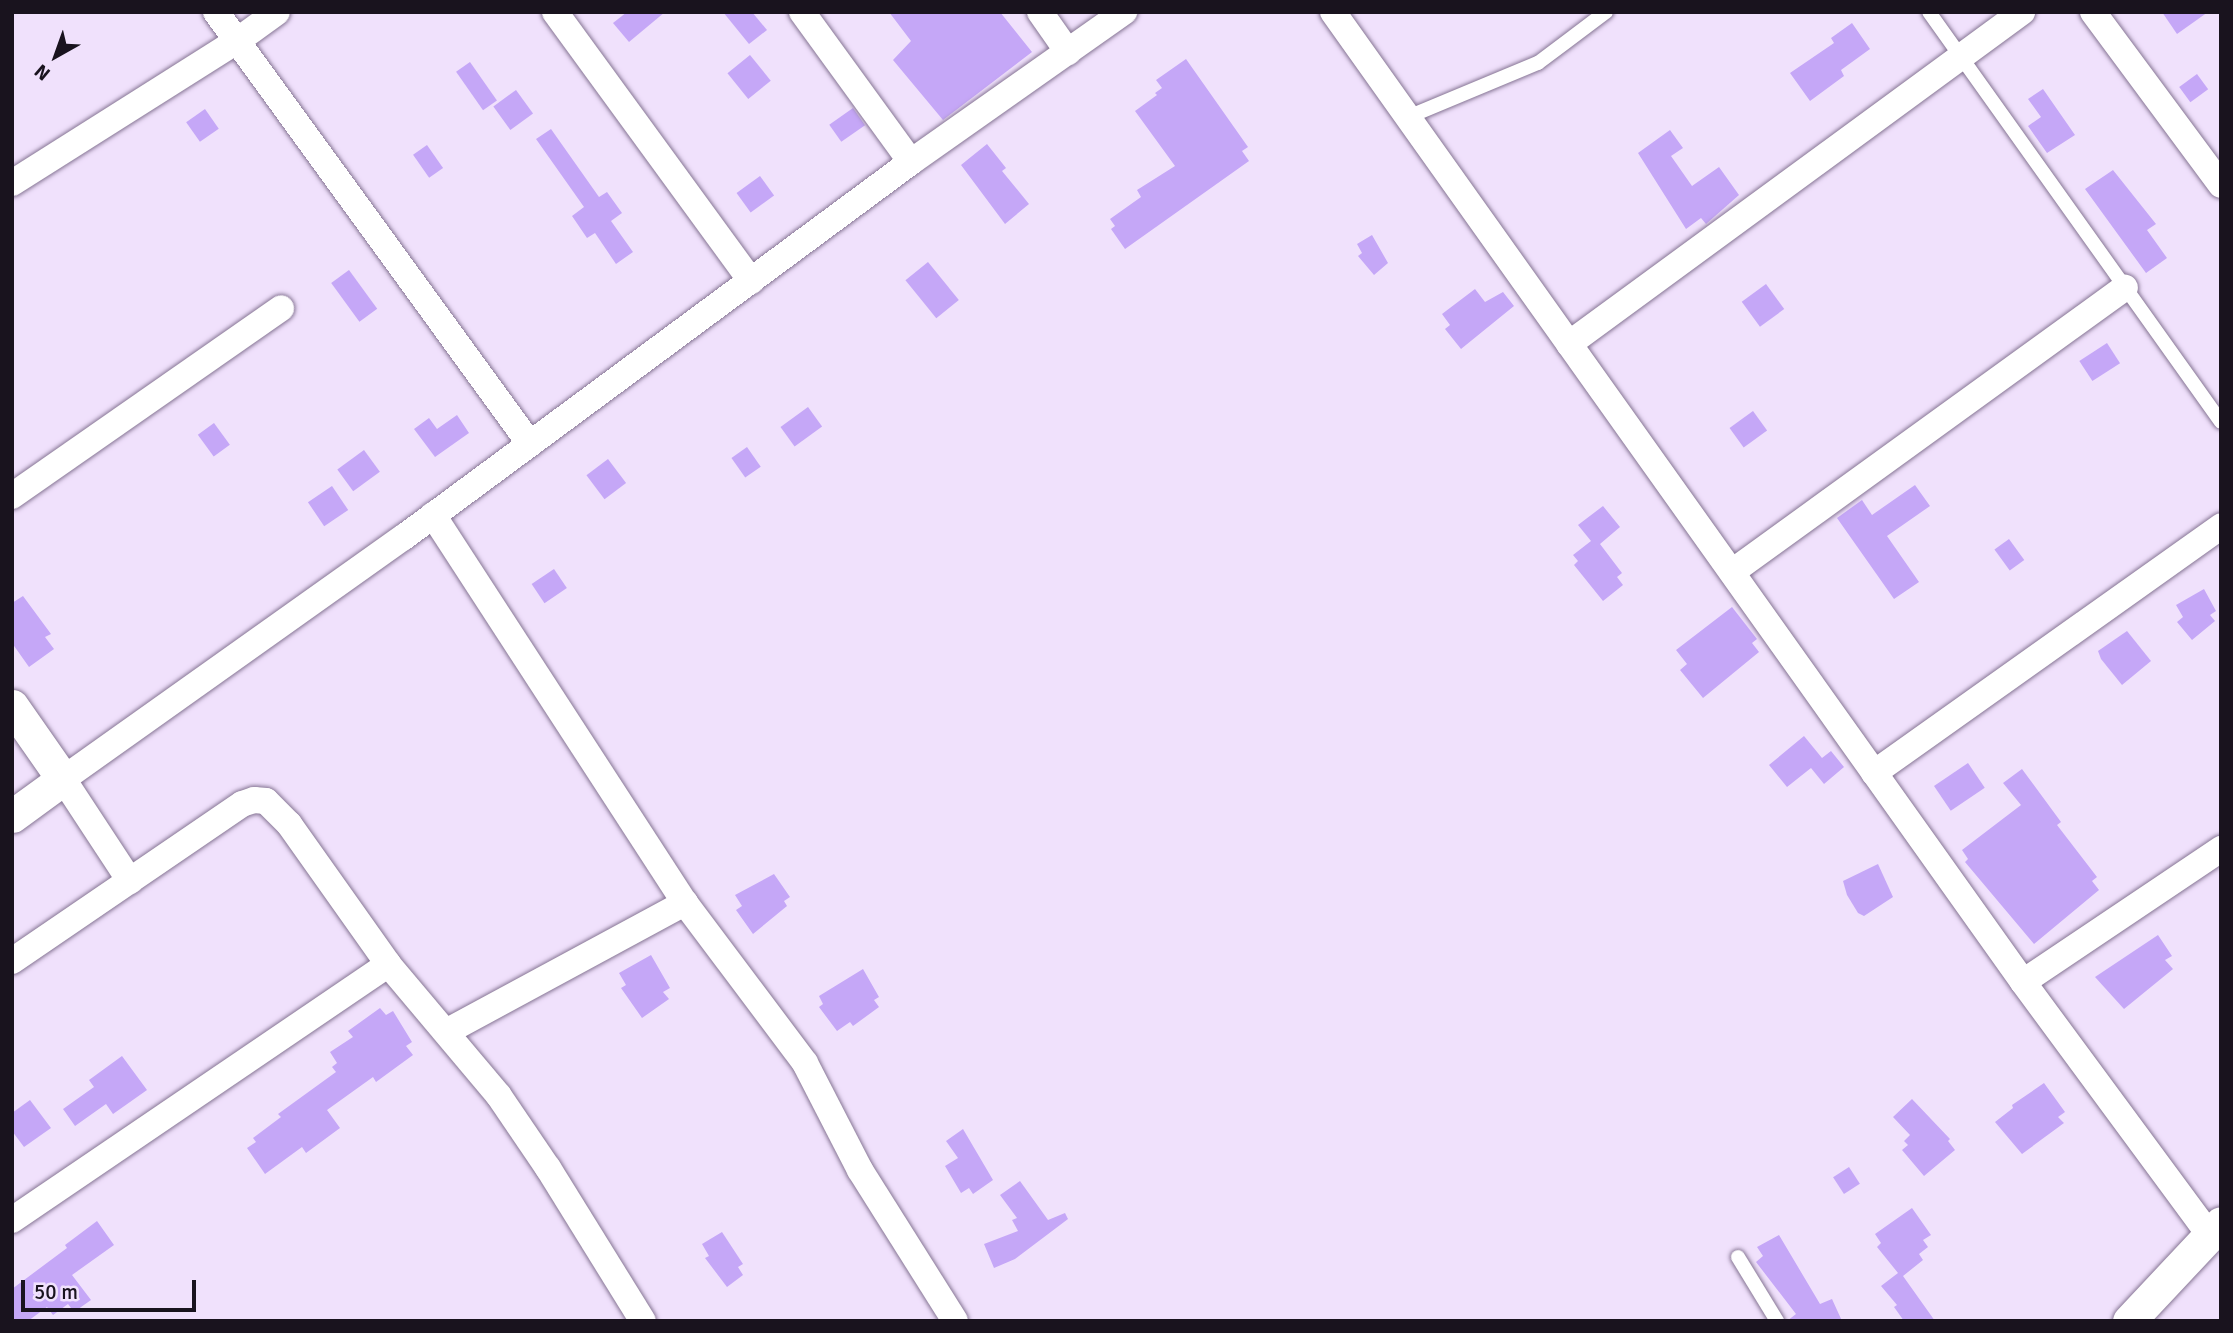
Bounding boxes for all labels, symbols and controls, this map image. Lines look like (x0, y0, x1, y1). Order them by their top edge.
north arrow (21, 21, 91, 91)
text: N (30, 59, 55, 86)
scale bar (24, 1266, 200, 1310)
text: 50 m (34, 1279, 78, 1305)

